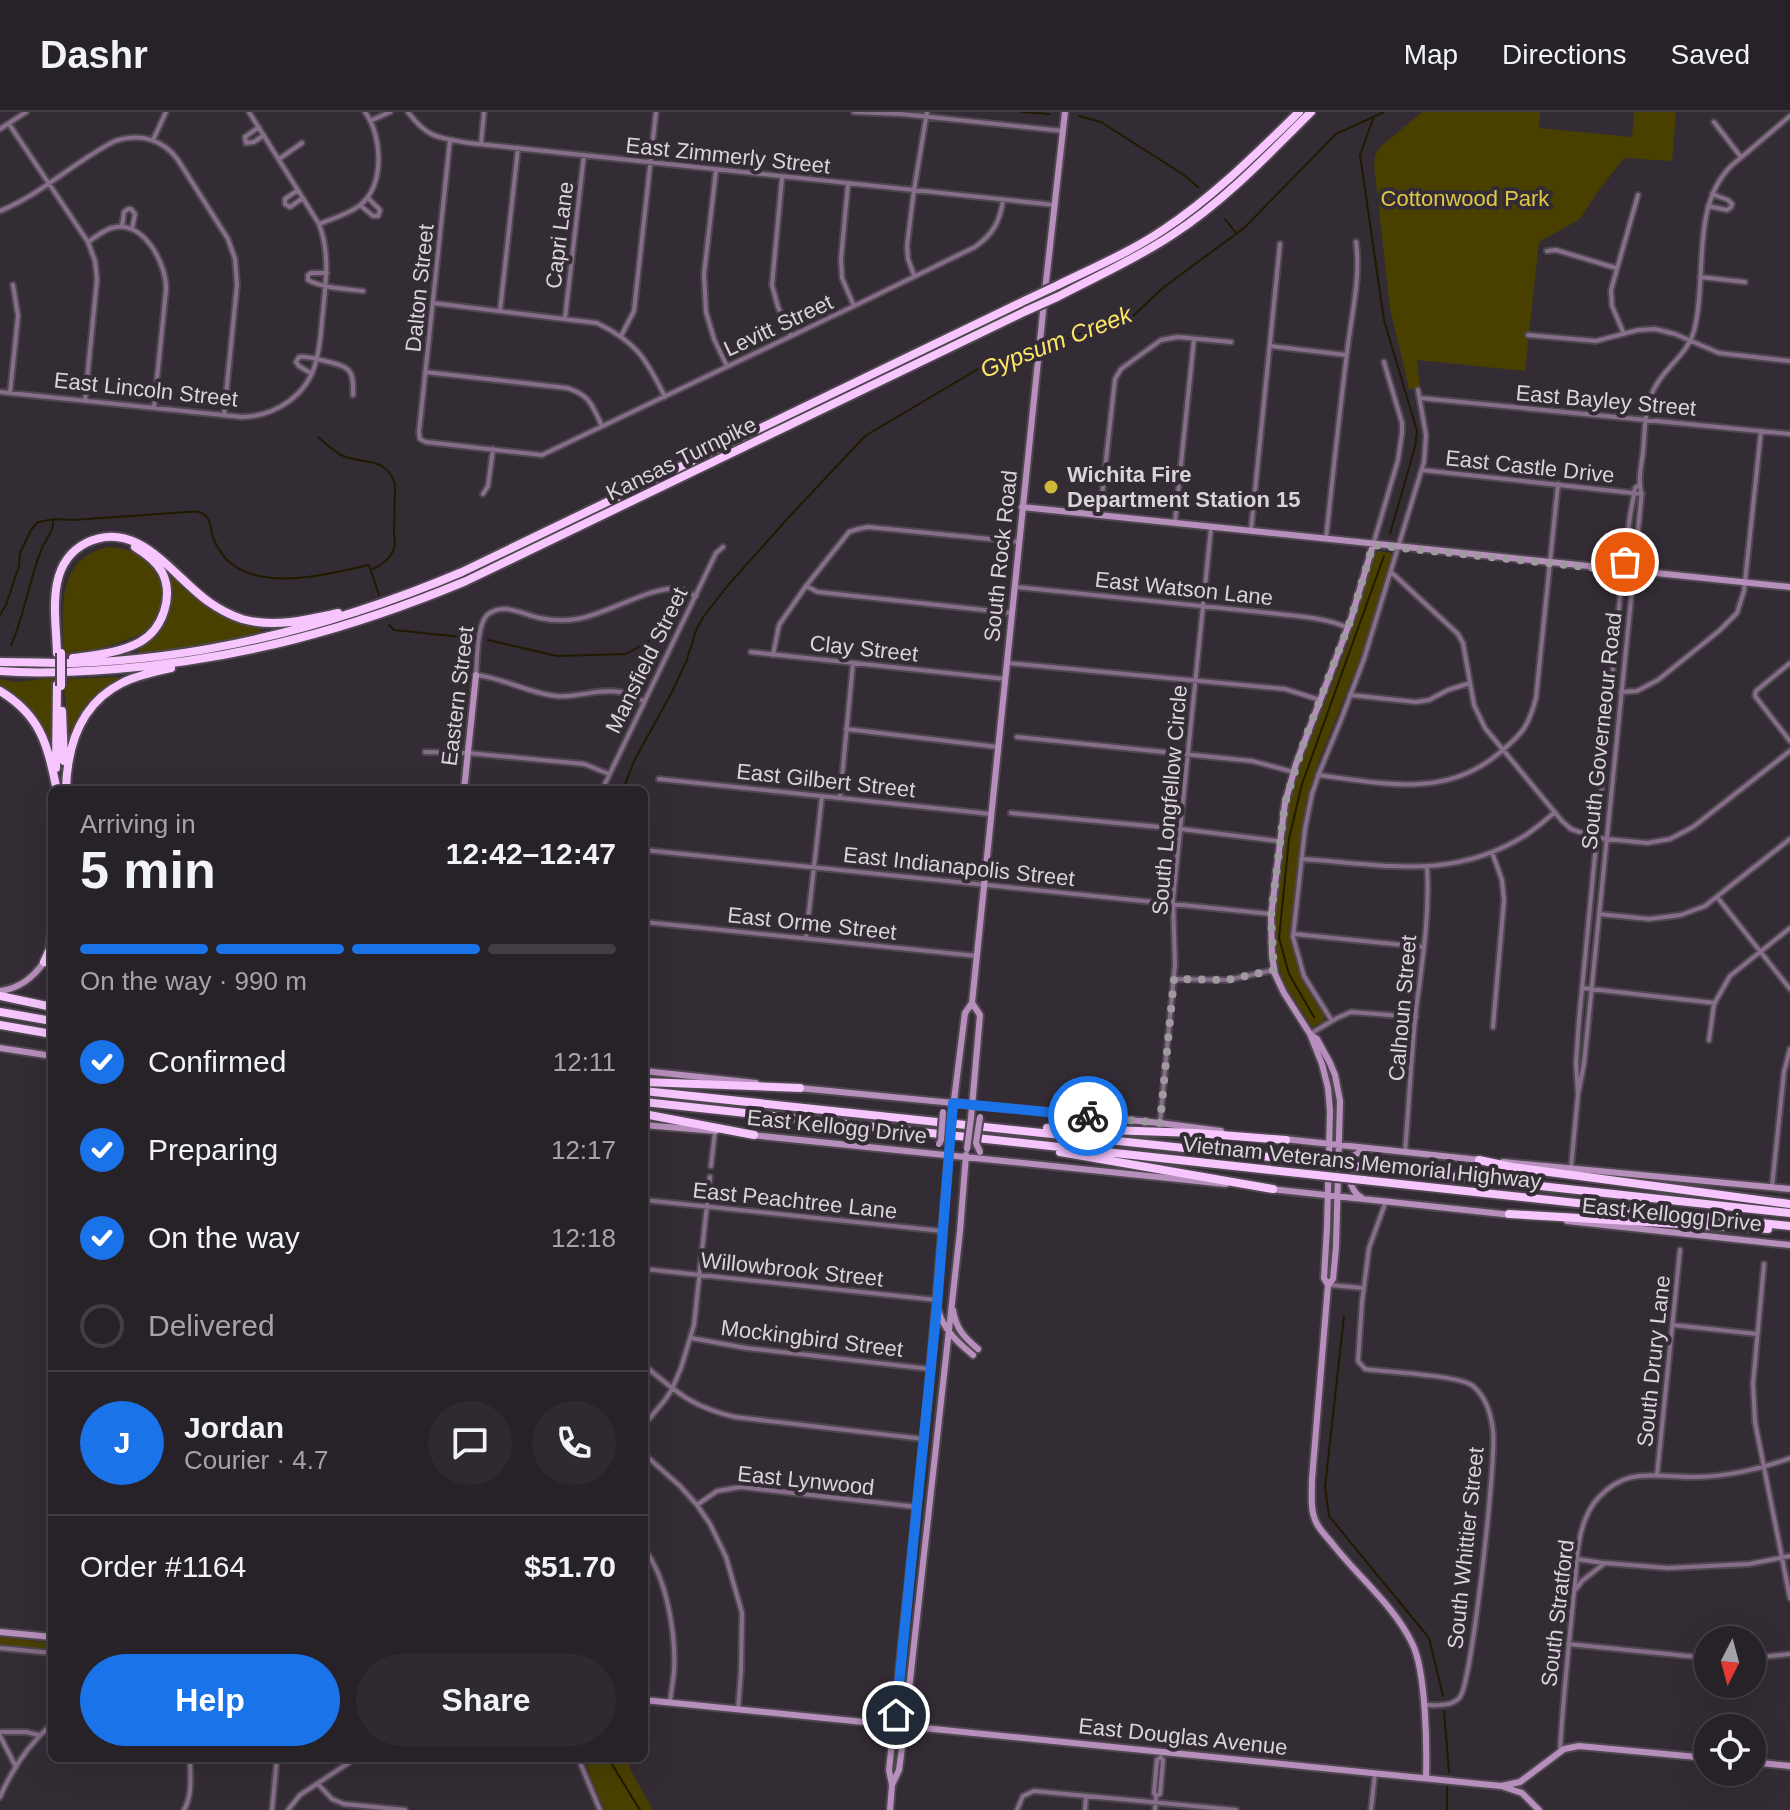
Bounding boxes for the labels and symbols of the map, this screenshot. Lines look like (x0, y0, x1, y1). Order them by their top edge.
street label: East Zimmerly Street (625, 132, 831, 179)
street label: Capri Lane (541, 180, 578, 290)
park label: Cottonwood Park (1381, 186, 1550, 211)
street label: Dalton Street (400, 223, 439, 353)
street label: Levitt Street (720, 289, 837, 362)
water label: Gypsum Creek (976, 300, 1137, 383)
street label: East Lincoln Street (53, 367, 239, 412)
street label: East Bayley Street (1515, 380, 1697, 421)
street label: Kansas Turnpike (602, 411, 760, 506)
street label: East Castle Drive (1444, 445, 1616, 488)
place label: Wichita Fire Department Station 15 (1067, 462, 1301, 512)
street label: South Rock Road (979, 469, 1022, 643)
marker: Wichita Fire Department Station 15 (1042, 478, 1060, 496)
pin (1591, 528, 1659, 596)
street label: East Watson Lane (1094, 567, 1274, 610)
street label: Mansfield Street (600, 583, 693, 737)
street label: South Governeour Road (1577, 611, 1626, 851)
street label: Eastern Street (437, 625, 478, 767)
street label: Clay Street (809, 630, 919, 667)
street label: South Longfellow Circle (1147, 684, 1192, 916)
street label: East Gilbert Street (735, 759, 917, 802)
street label: East Indianapolis Street (842, 842, 1076, 891)
street label: East Orme Street (726, 902, 898, 945)
street label: Calhoun Street (1384, 934, 1421, 1082)
courier (1048, 1076, 1128, 1156)
street label: East Kellogg Drive (746, 1105, 928, 1148)
street label: Vietnam Veterans Memorial Highway (1181, 1131, 1542, 1194)
street label: East Peachtree Lane (691, 1177, 898, 1224)
street label: East Kellogg Drive (1581, 1193, 1763, 1236)
street label: Willowbrook Street (699, 1247, 884, 1292)
street label: South Drury Lane (1632, 1274, 1675, 1448)
street label: Mockingbird Street (719, 1315, 904, 1362)
street label: South Whittier Street (1442, 1446, 1489, 1650)
street label: East Lynwood (736, 1461, 876, 1500)
street label: South Stratford (1536, 1538, 1579, 1688)
north arrow (1694, 1626, 1766, 1698)
pin (862, 1681, 930, 1749)
street label: East Douglas Avenue (1077, 1713, 1289, 1760)

